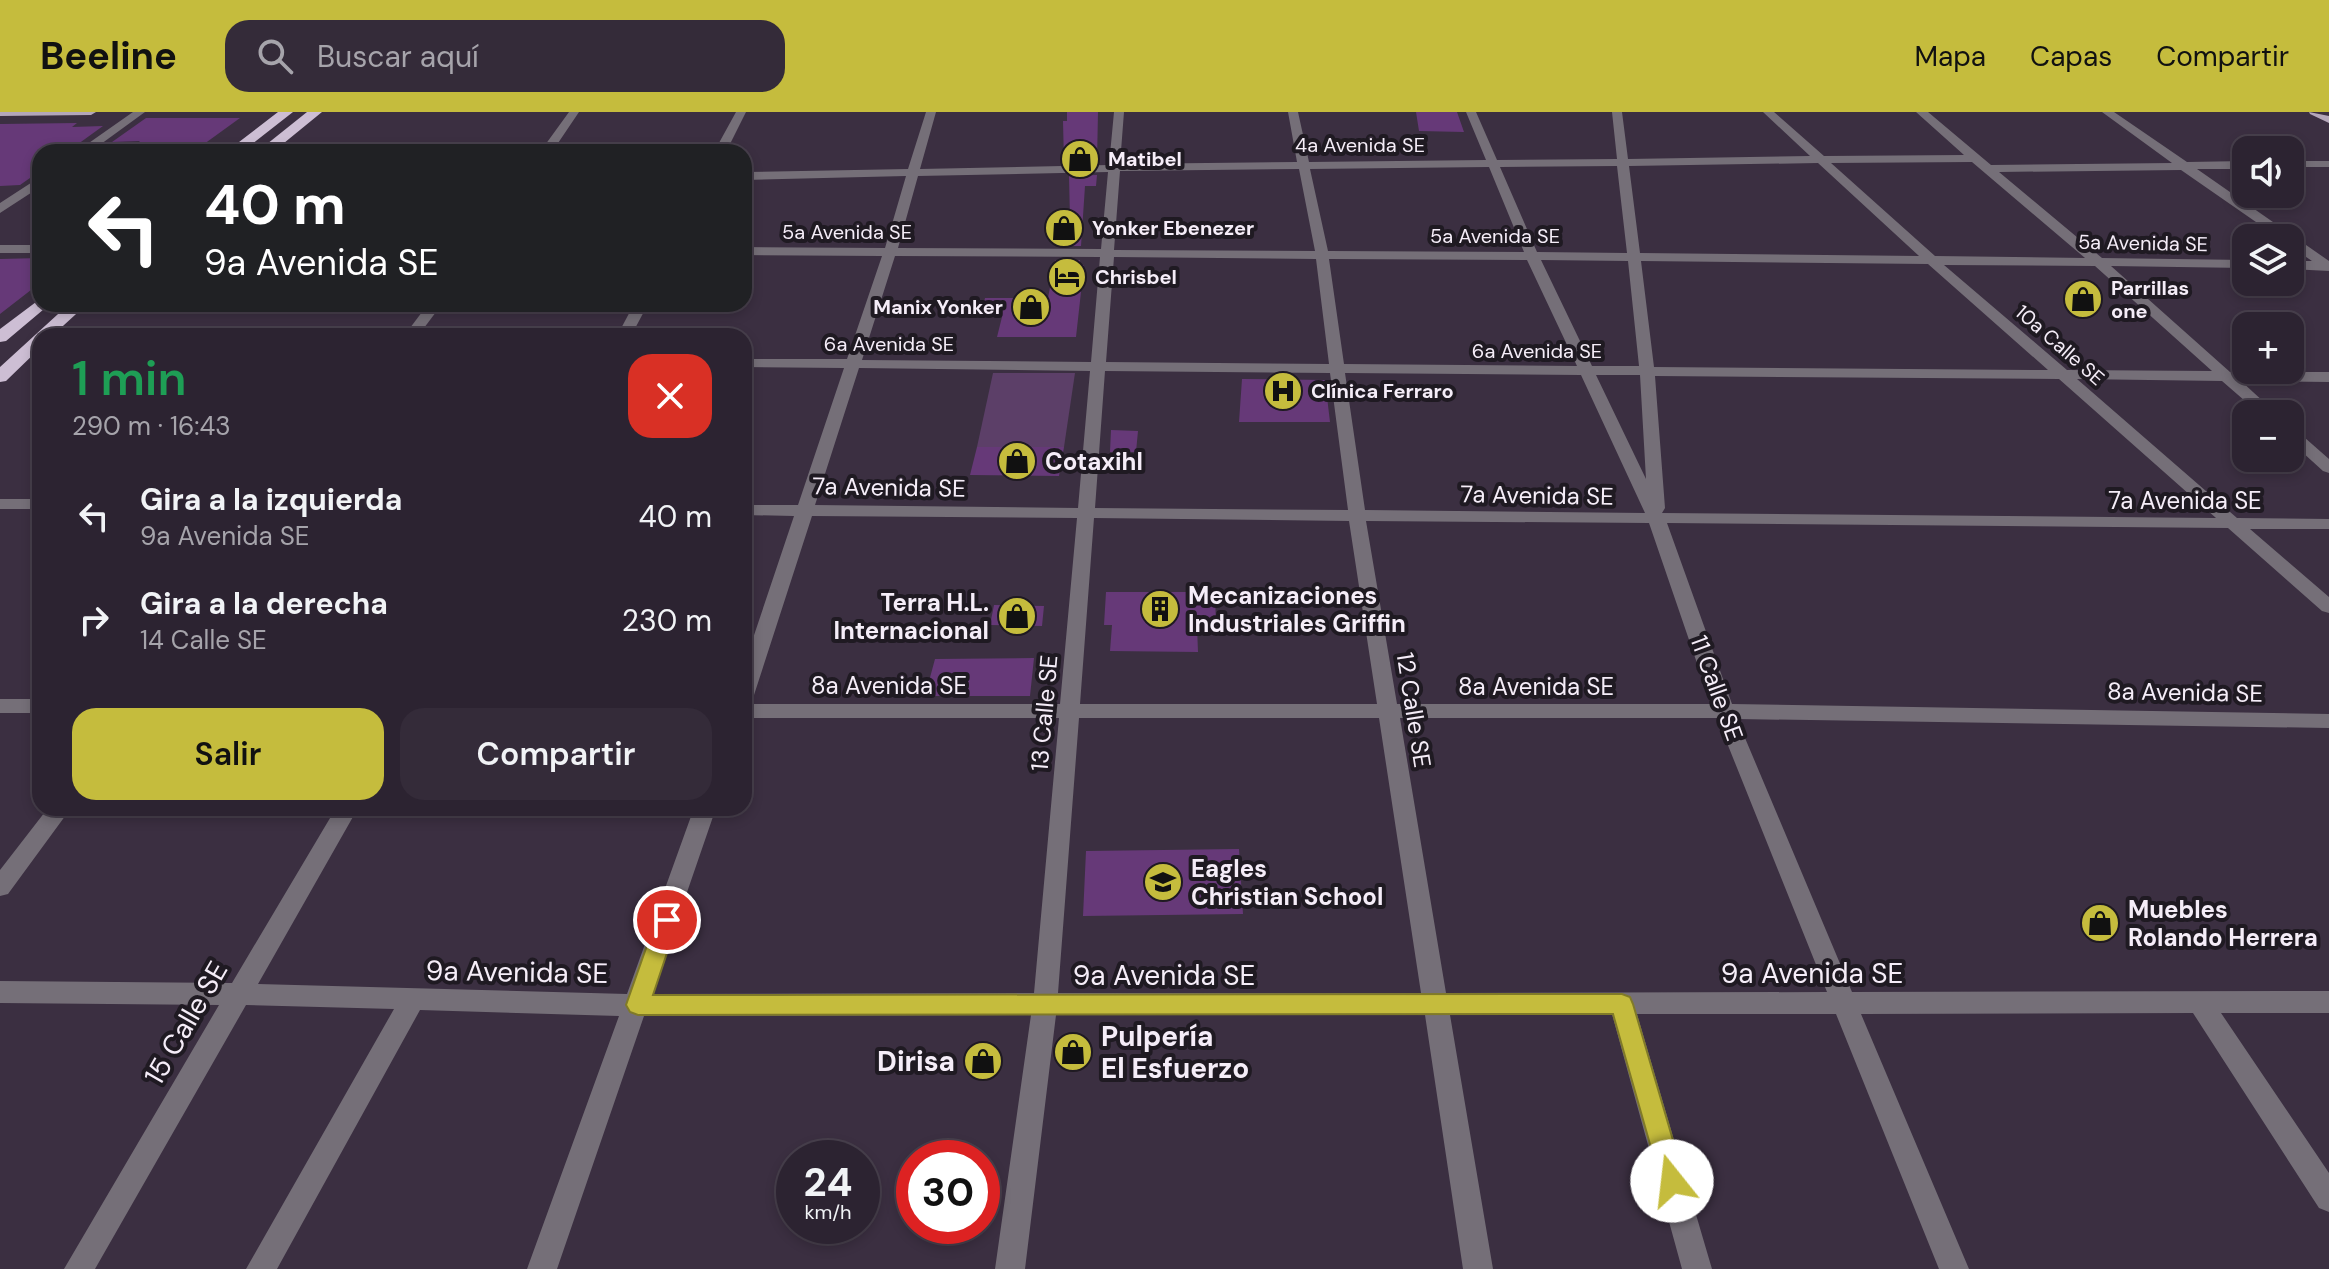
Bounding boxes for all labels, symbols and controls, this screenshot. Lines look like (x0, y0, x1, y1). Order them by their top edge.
search box (225, 20, 785, 92)
text: Beeline (40, 31, 177, 81)
icon: search (253, 34, 297, 78)
text: Buscar aquí (317, 37, 479, 76)
text: Mapa (1915, 38, 1986, 75)
text: Capas (2030, 38, 2112, 75)
text: Compartir (2156, 38, 2289, 75)
street label: 4a Avenida SE (1295, 132, 1425, 158)
map controls (2232, 136, 2304, 472)
button: sound (2232, 136, 2304, 208)
shop icon: Matibel (1059, 138, 1101, 180)
place label: Matibel (1108, 146, 1182, 172)
text: 40 m (204, 168, 346, 241)
icon: left (72, 176, 176, 280)
shop icon: Yonker Ebenezer (1043, 207, 1085, 249)
place label: Yonker Ebenezer (1092, 215, 1254, 241)
street label: 5a Avenida SE (782, 219, 912, 245)
street label: 5a Avenida SE (1430, 223, 1560, 249)
button: layers (2232, 224, 2304, 296)
street label: 5a Avenida SE (2078, 229, 2208, 257)
text: 9a Avenida SE (204, 239, 439, 286)
hotel icon: Chrisbel (1046, 256, 1088, 298)
place label: Chrisbel (1095, 264, 1177, 290)
place label: Parrillas one (2111, 275, 2189, 324)
shop icon: Parrillas one (2062, 278, 2104, 320)
shop icon: Manix Yonker (1010, 286, 1052, 328)
place label: Manix Yonker (873, 294, 1003, 320)
street label: 10a Calle SE (2010, 299, 2110, 391)
button: + (2232, 312, 2304, 384)
street label: 6a Avenida SE (824, 331, 954, 357)
street label: 6a Avenida SE (1472, 338, 1602, 364)
text: 1 min (72, 347, 187, 410)
button: close (628, 354, 712, 438)
hospital icon: Clínica Ferraro (1262, 370, 1304, 412)
place label: Clínica Ferraro (1311, 378, 1454, 404)
button: − (2232, 400, 2304, 472)
text: 290 m · 16:43 (72, 409, 231, 443)
shop icon: Cotaxihl (996, 440, 1038, 482)
place label: Cotaxihl (1045, 446, 1143, 477)
street label: 7a Avenida SE (812, 470, 966, 504)
street label: 7a Avenida SE (1460, 478, 1614, 512)
text: Gira a la izquierda (140, 480, 402, 519)
street label: 7a Avenida SE (2108, 485, 2262, 516)
icon: left (72, 494, 116, 538)
text: 40 m (639, 497, 712, 536)
text: 9a Avenida SE (140, 519, 309, 553)
place label: Mecanizaciones Industriales Griffin (1188, 580, 1406, 639)
text: Gira a la derecha (140, 584, 388, 623)
place label: Terra H.L. Internacional (833, 587, 989, 646)
building icon: Mecanizaciones Industriales Griffin (1139, 588, 1181, 630)
shop icon: Terra H.L. Internacional (996, 595, 1038, 637)
icon: right (72, 598, 116, 642)
text: 230 m (622, 601, 712, 640)
text: 14 Calle SE (140, 623, 267, 657)
street label: 11 Calle SE (1684, 631, 1750, 745)
street label: 12 Calle SE (1390, 650, 1438, 770)
street label: 13 Calle SE (1023, 654, 1065, 772)
street label: 8a Avenida SE (811, 670, 967, 701)
street label: 8a Avenida SE (1458, 671, 1614, 702)
street label: 8a Avenida SE (2107, 675, 2263, 709)
button: Salir (72, 708, 384, 800)
button: Compartir (400, 708, 712, 800)
place label: Eagles Christian School (1191, 853, 1383, 912)
school or university icon: Eagles Christian School (1142, 861, 1184, 903)
pin (633, 886, 701, 954)
place label: Muebles Rolando Herrera (2128, 894, 2318, 953)
icon: arrive (645, 898, 689, 942)
shop icon: Muebles Rolando Herrera (2079, 902, 2121, 944)
street label: 9a Avenida SE (425, 952, 609, 992)
street label: 15 Calle SE (136, 955, 236, 1091)
street label: 9a Avenida SE (1721, 955, 1903, 992)
street label: 9a Avenida SE (1073, 957, 1255, 994)
place label: Pulpería El Esfuerzo (1101, 1018, 1249, 1087)
shop icon: Pulpería El Esfuerzo (1052, 1031, 1094, 1073)
shop icon: Dirisa (962, 1040, 1004, 1082)
place label: Dirisa (877, 1043, 955, 1080)
position arrow (1630, 1139, 1714, 1223)
speed limit sign: 30 (896, 1140, 1000, 1244)
text: 24 (804, 1156, 852, 1208)
text: km/h (804, 1199, 852, 1225)

